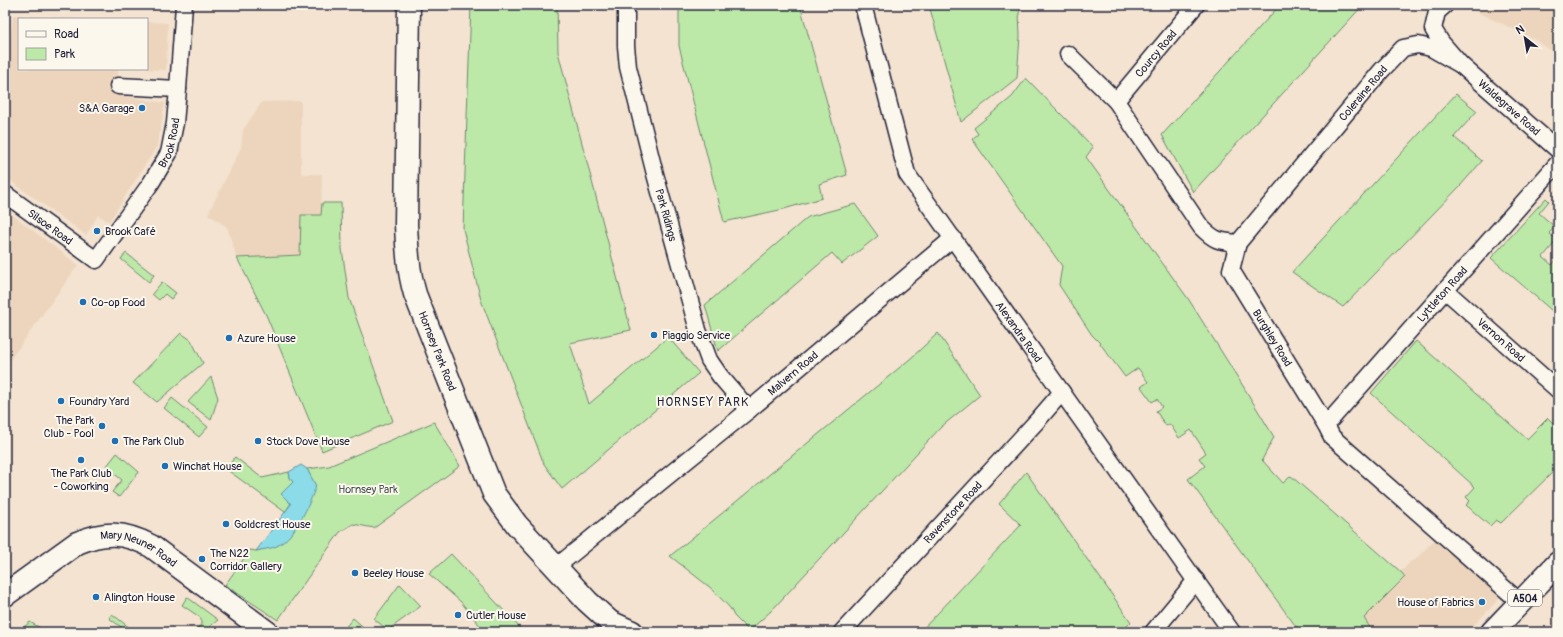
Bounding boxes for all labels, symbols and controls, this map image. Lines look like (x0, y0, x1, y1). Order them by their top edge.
legend (18, 18, 148, 70)
north arrow (1505, 18, 1545, 58)
text: N (1514, 22, 1527, 37)
text: Road (54, 27, 79, 42)
street label: Courcy Road (1133, 27, 1180, 80)
text: Park (54, 47, 75, 62)
street label: Coleraine Road (1336, 63, 1390, 124)
street label: Waldegrave Road (1475, 77, 1543, 138)
place label: S&A Garage (79, 102, 135, 115)
marker: S&A Garage (137, 103, 147, 113)
street label: Brook Road (156, 117, 182, 170)
street label: Park Ridings (652, 187, 679, 243)
street label: Silsoe Road (25, 207, 75, 248)
place label: Brook Café (105, 225, 156, 238)
marker: Brook Café (92, 226, 102, 236)
street label: Lyttleton Road (1414, 264, 1470, 325)
place label: Co-op Food (91, 296, 145, 309)
marker: Co-op Food (78, 297, 88, 307)
street label: Alexandra Road (993, 299, 1044, 365)
street label: Burghley Road (1250, 307, 1295, 369)
street label: Hornsey Park Road (415, 309, 459, 393)
street label: Vernon Road (1474, 315, 1527, 365)
place label: Piaggio Service (662, 329, 731, 342)
marker: Piaggio Service (649, 330, 659, 340)
place label: Azure House (237, 332, 296, 345)
marker: Azure House (224, 333, 234, 343)
street label: Malvern Road (765, 349, 821, 398)
place label: Foundry Yard (69, 395, 129, 408)
district label: HORNSEY PARK (657, 395, 749, 410)
marker: Foundry Yard (56, 396, 66, 406)
place label: The Park Club - Pool (44, 414, 94, 440)
marker: The Park Club - Pool (97, 421, 107, 431)
place label: The Park Club (123, 435, 184, 448)
place label: Stock Dove House (266, 435, 350, 448)
marker: The Park Club (110, 436, 120, 446)
marker: Stock Dove House (253, 436, 263, 446)
marker: The Park Club - Coworking (76, 455, 86, 465)
place label: Winchat House (173, 460, 242, 473)
marker: Winchat House (160, 461, 170, 471)
place label: The Park Club - Coworking (50, 467, 112, 493)
street label: Ravenstone Road (921, 479, 985, 546)
park label: Hornsey Park (338, 483, 398, 496)
place label: Goldcrest House (234, 518, 311, 531)
marker: Goldcrest House (221, 519, 231, 529)
street label: Mary Neuner Road (100, 529, 179, 570)
place label: The N22 Corridor Gallery (210, 547, 282, 573)
marker: The N22 Corridor Gallery (197, 554, 207, 564)
place label: Beeley House (363, 567, 425, 580)
marker: Beeley House (350, 568, 360, 578)
road number: A504 (1508, 590, 1542, 606)
place label: Alington House (104, 591, 176, 604)
marker: Alington House (91, 592, 101, 602)
place label: House of Fabrics (1397, 596, 1474, 609)
marker: House of Fabrics (1477, 597, 1487, 607)
place label: Cutler House (466, 609, 526, 622)
marker: Cutler House (453, 610, 463, 620)

